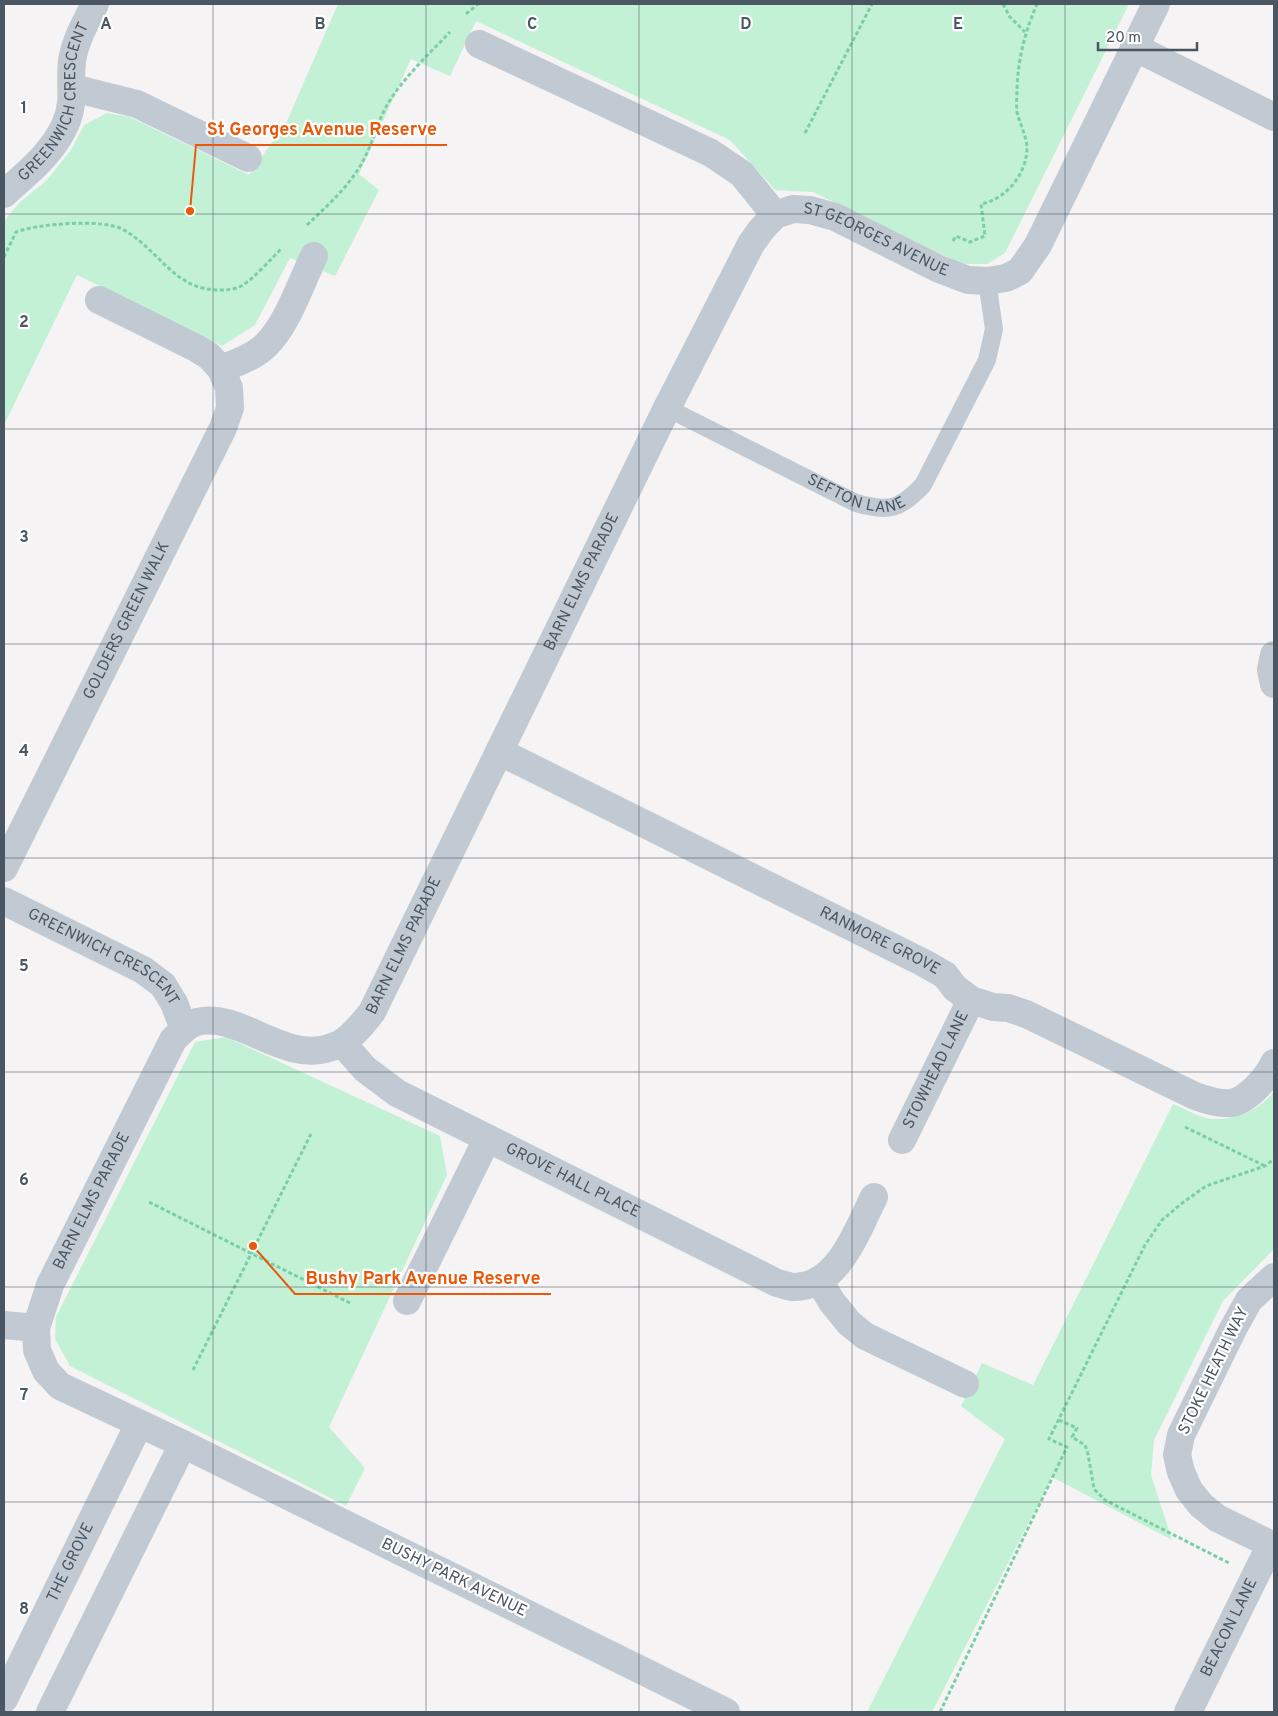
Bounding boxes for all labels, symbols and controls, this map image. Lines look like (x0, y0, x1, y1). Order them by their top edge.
text: A (100, 15, 112, 35)
text: B (314, 15, 326, 35)
text: C (527, 15, 537, 35)
text: D (740, 15, 752, 35)
text: E (953, 15, 963, 35)
street label: GREENWICH CRESCENT (14, 19, 94, 186)
scale bar (1098, 20, 1197, 52)
text: 20 m (1106, 29, 1141, 48)
text: 1 (21, 99, 27, 119)
callout: St Georges Avenue Reserve (196, 112, 447, 145)
text: St Georges Avenue Reserve (207, 119, 437, 142)
street label: ST GEORGES AVENUE (803, 200, 951, 282)
text: 2 (19, 313, 29, 333)
street label: SEFTON LANE (804, 470, 909, 518)
street label: BARN ELMS PARADE (540, 510, 624, 654)
text: 3 (19, 528, 29, 548)
street label: GOLDERS GREEN WALK (79, 539, 175, 703)
text: 4 (19, 742, 29, 762)
street label: BARN ELMS PARADE (362, 874, 446, 1018)
street label: RANMORE GROVE (816, 902, 944, 980)
street label: GREENWICH CRESCENT (24, 904, 183, 1009)
text: 5 (19, 957, 29, 977)
street label: STOWHEAD LANE (899, 1008, 974, 1132)
street label: BARN ELMS PARADE (49, 1129, 135, 1273)
street label: GROVE HALL PLACE (502, 1139, 643, 1223)
text: 6 (19, 1171, 29, 1191)
callout: Bushy Park Avenue Reserve (295, 1261, 551, 1294)
text: Bushy Park Avenue Reserve (305, 1268, 541, 1291)
street label: STOKE HEATH WAY (1174, 1304, 1254, 1438)
text: 7 (20, 1386, 28, 1406)
street label: THE GROVE (43, 1520, 99, 1606)
street label: BUSHY PARK AVENUE (378, 1534, 530, 1622)
street label: BEACON LANE (1197, 1575, 1262, 1680)
text: 8 (19, 1600, 29, 1620)

